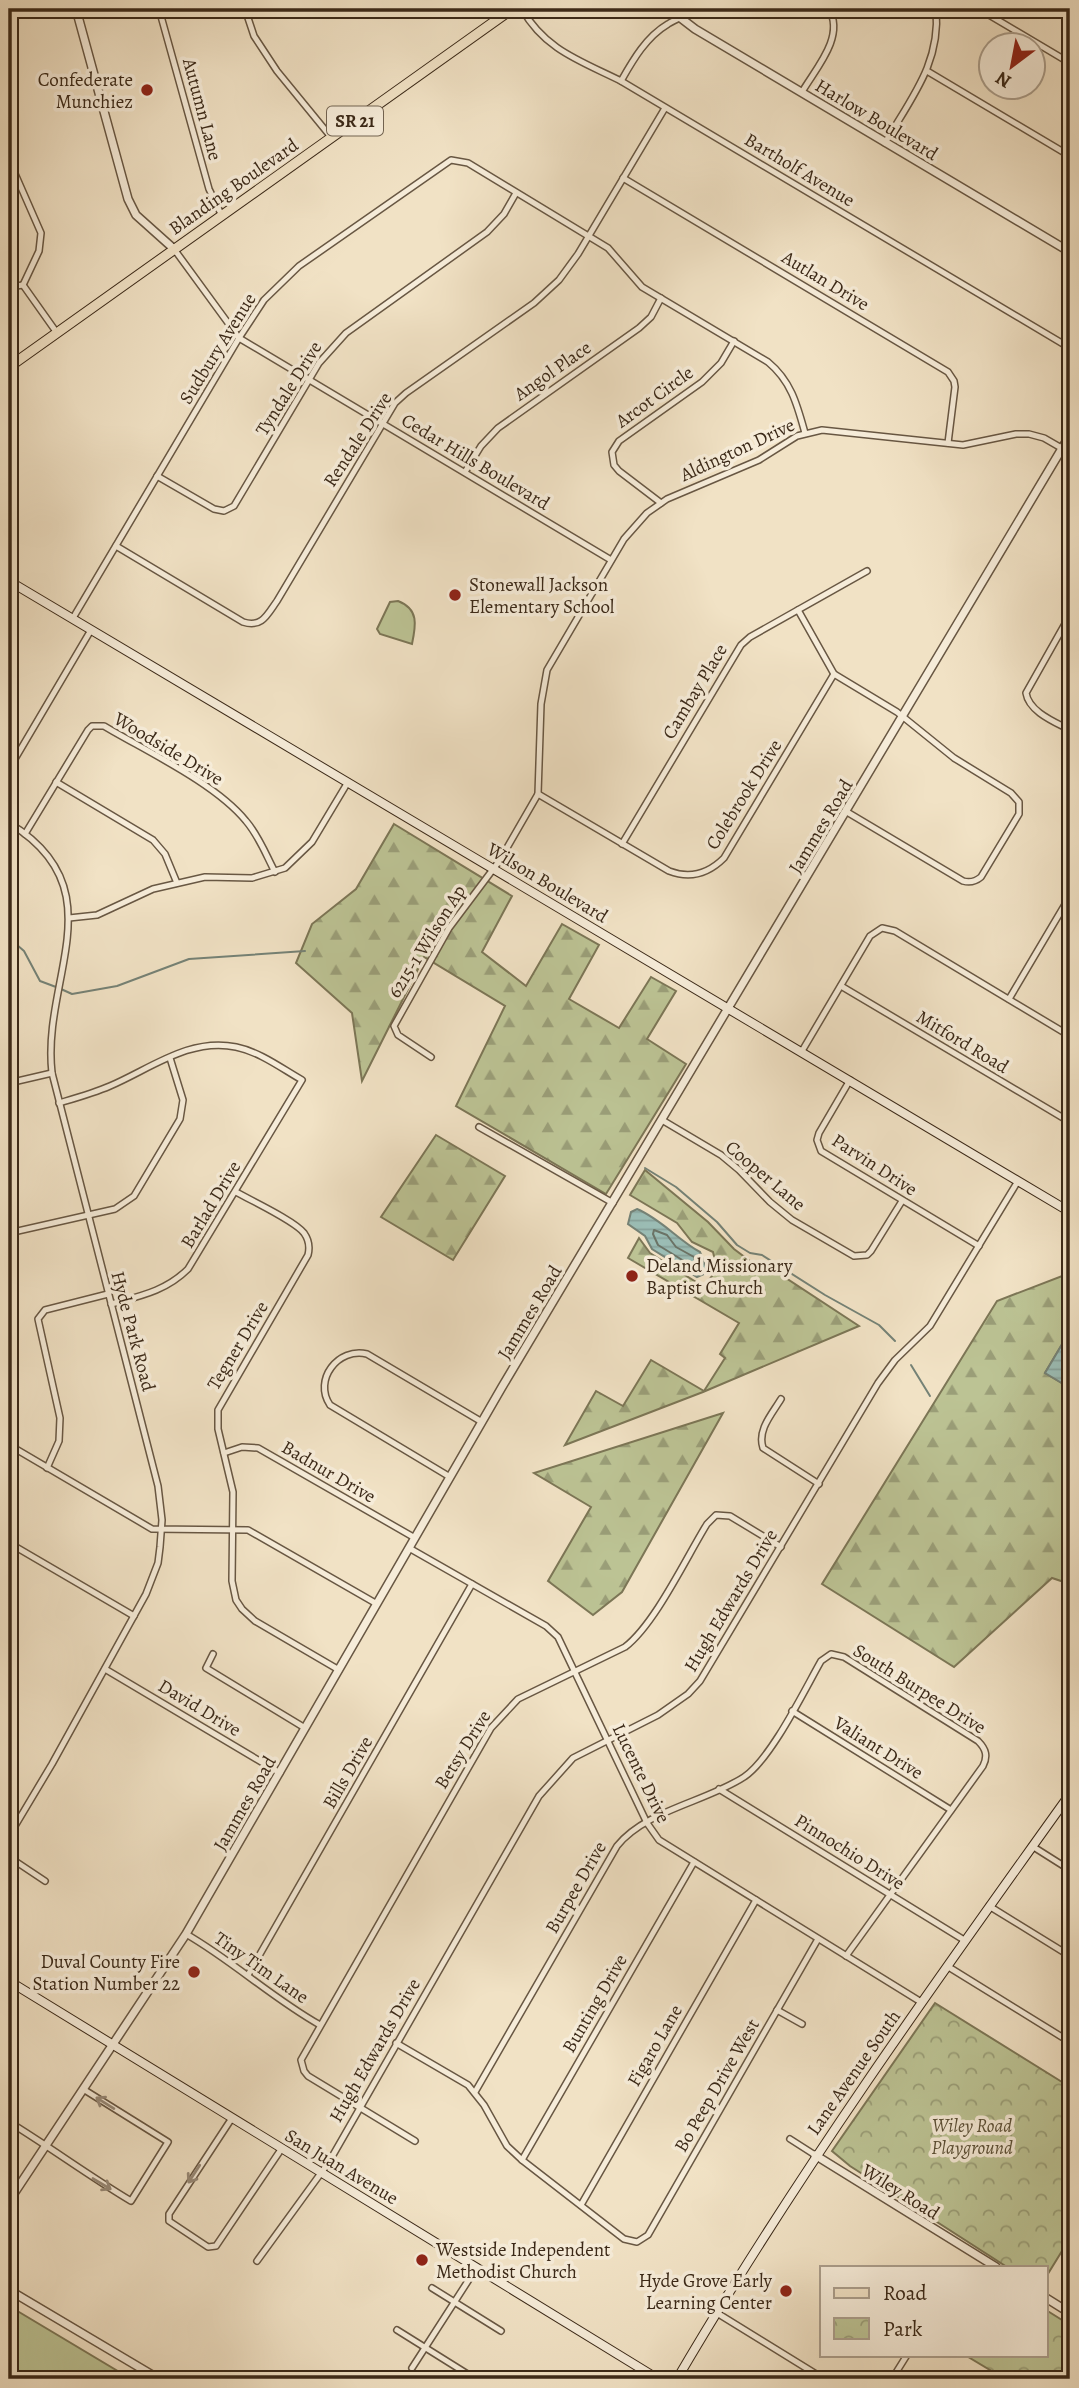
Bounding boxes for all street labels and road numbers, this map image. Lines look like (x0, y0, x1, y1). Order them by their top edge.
street label: Autumn Lane (176, 54, 228, 163)
street label: Harlow Boulevard (810, 73, 944, 167)
road number: SR 21 (327, 106, 383, 136)
street label: Bartholf Avenue (739, 127, 860, 213)
street label: Blanding Boulevard (164, 132, 304, 241)
street label: Autlan Drive (776, 244, 874, 317)
street label: Sudbury Avenue (173, 288, 262, 409)
street label: Angol Place (508, 335, 596, 407)
street label: Tyndale Drive (249, 336, 328, 441)
street label: Arcot Circle (610, 360, 699, 434)
street label: Rendale Drive (317, 387, 398, 492)
street label: Cedar Hills Boulevard (397, 407, 555, 517)
street label: Aldington Drive (675, 412, 799, 488)
street label: Cambay Place (656, 639, 734, 744)
street label: Woodside Drive (108, 705, 228, 792)
street label: Colebrook Drive (700, 734, 788, 855)
street label: Jammes Road (783, 774, 860, 878)
street label: Wilson Boulevard (481, 836, 613, 930)
street label: 6215-1 Wilson Ap (382, 880, 472, 1003)
street label: Mitford Road (911, 1004, 1014, 1080)
street label: Parvin Drive (827, 1127, 922, 1202)
street label: Cooper Lane (720, 1134, 811, 1217)
street label: Barlad Drive (175, 1156, 247, 1253)
street label: Jammes Road (492, 1260, 569, 1364)
street label: Hyde Park Road (105, 1268, 162, 1395)
street label: Tegner Drive (201, 1296, 275, 1395)
street label: Badnur Drive (277, 1434, 380, 1509)
street label: Hugh Edwards Drive (678, 1524, 784, 1677)
street label: South Burpee Drive (848, 1638, 991, 1740)
street label: David Drive (153, 1673, 246, 1743)
street label: Betsy Drive (428, 1705, 497, 1794)
street label: Valiant Drive (828, 1710, 928, 1786)
street label: Lucente Drive (606, 1719, 676, 1828)
street label: Bills Drive (317, 1731, 379, 1814)
street label: Jammes Road (207, 1751, 283, 1856)
street label: Pinnochio Drive (789, 1808, 910, 1896)
street label: Burpee Drive (539, 1837, 613, 1938)
street label: Tiny Tim Lane (209, 1926, 314, 2010)
street label: Bunting Drive (556, 1949, 634, 2058)
street label: Hugh Edwards Drive (323, 1974, 427, 2127)
street label: Figaro Lane (621, 2000, 689, 2091)
street label: Lane Avenue South (801, 2005, 907, 2140)
street label: Bo Peep Drive West (668, 2014, 766, 2157)
street label: San Juan Avenue (280, 2123, 403, 2211)
street label: Wiley Road (856, 2157, 945, 2226)

